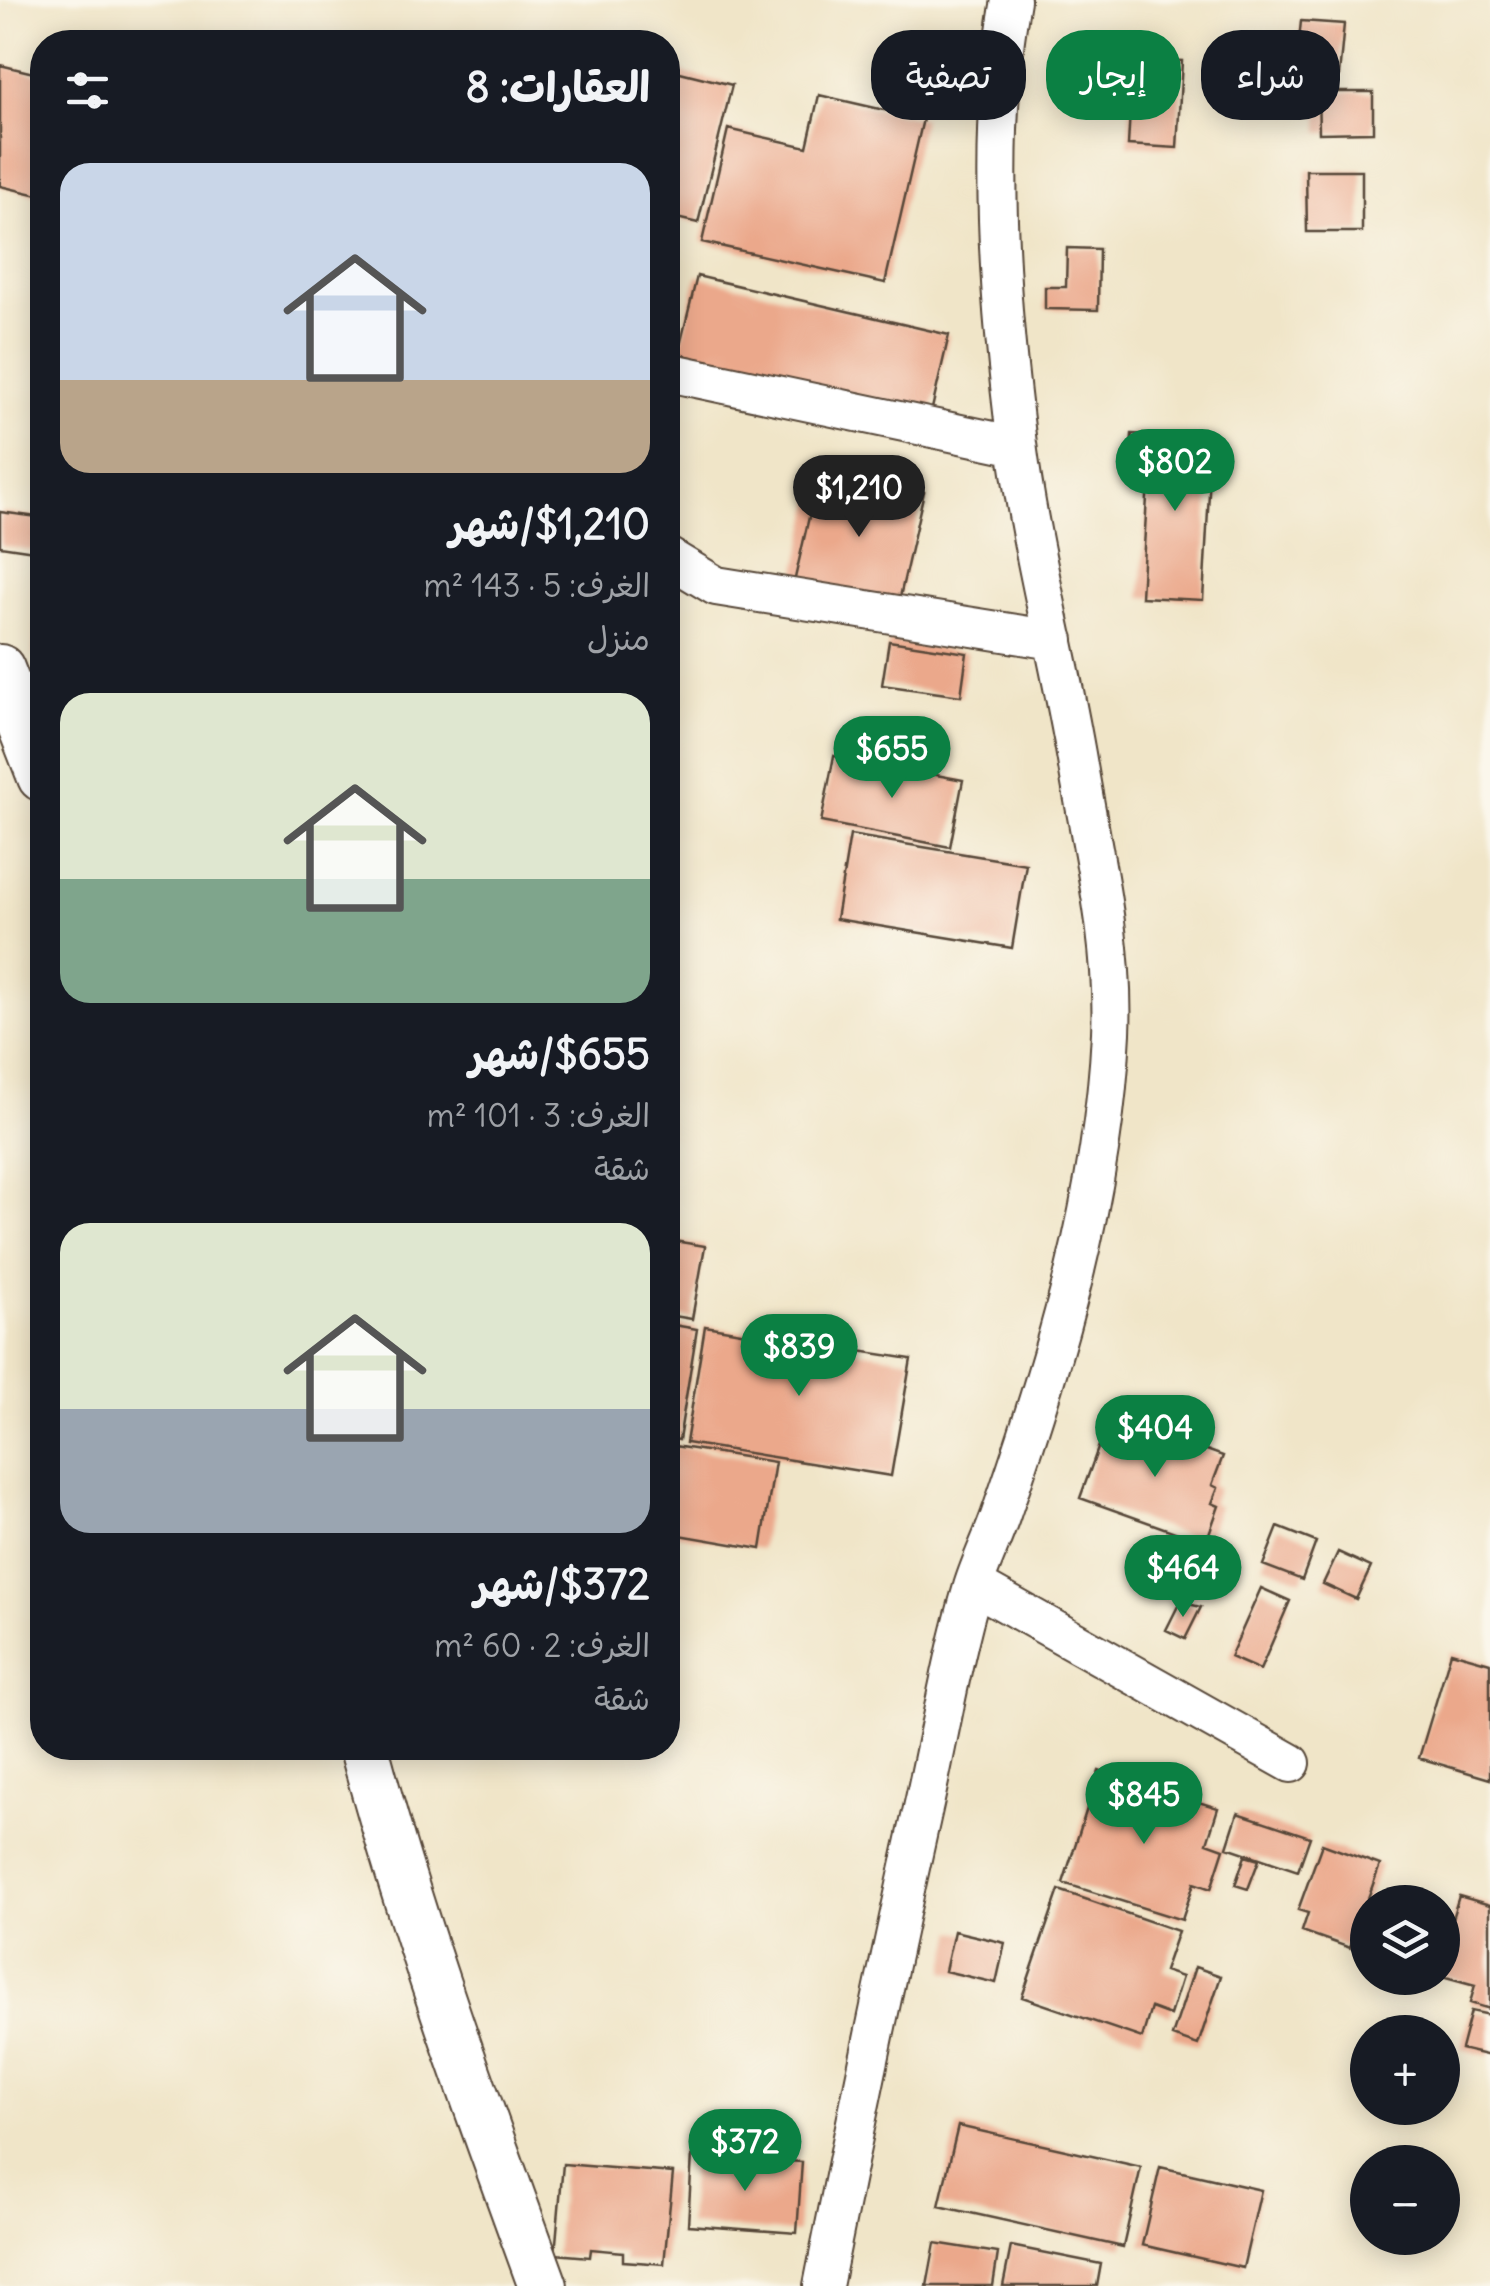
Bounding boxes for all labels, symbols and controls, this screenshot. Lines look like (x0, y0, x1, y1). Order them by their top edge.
chip: تصفية (871, 30, 1026, 120)
chip: إيجار (1046, 30, 1181, 120)
chip: شراء (1201, 30, 1340, 120)
text: العقارات: 8 (466, 61, 650, 113)
icon: filters (60, 63, 115, 118)
icon: home (265, 228, 445, 408)
pin: $802 (1116, 429, 1234, 514)
text: $802 (1138, 441, 1212, 482)
pin: $1,210 (778, 455, 940, 540)
text: $1,210 (815, 467, 903, 508)
text: $1,210/شهر (450, 498, 650, 550)
text: الغرف: 5 · 143 m² (424, 565, 650, 606)
text: منزل (587, 618, 650, 659)
pin: $655 (833, 716, 951, 801)
text: $655 (856, 728, 929, 769)
icon: home (265, 758, 445, 938)
text: $655/شهر (469, 1028, 650, 1080)
text: الغرف: 3 · 101 m² (427, 1095, 650, 1136)
text: شقة (594, 1148, 650, 1189)
icon: home (265, 1288, 445, 1468)
pin: $839 (740, 1314, 858, 1399)
text: $839 (763, 1326, 835, 1367)
pin: $404 (1096, 1395, 1214, 1480)
text: $404 (1117, 1407, 1193, 1448)
pin: $464 (1124, 1535, 1242, 1620)
text: $464 (1146, 1547, 1220, 1588)
text: $372/شهر (474, 1558, 650, 1610)
text: الغرف: 2 · 60 m² (434, 1625, 650, 1666)
text: شقة (594, 1678, 650, 1719)
pin: $845 (1085, 1762, 1203, 1847)
text: $845 (1107, 1774, 1181, 1815)
map controls (1350, 1885, 1460, 2255)
button: layers (1350, 1885, 1460, 1995)
button: + (1350, 2015, 1460, 2125)
pin: $372 (686, 2109, 804, 2194)
text: $372 (710, 2121, 780, 2162)
button: − (1350, 2145, 1460, 2255)

